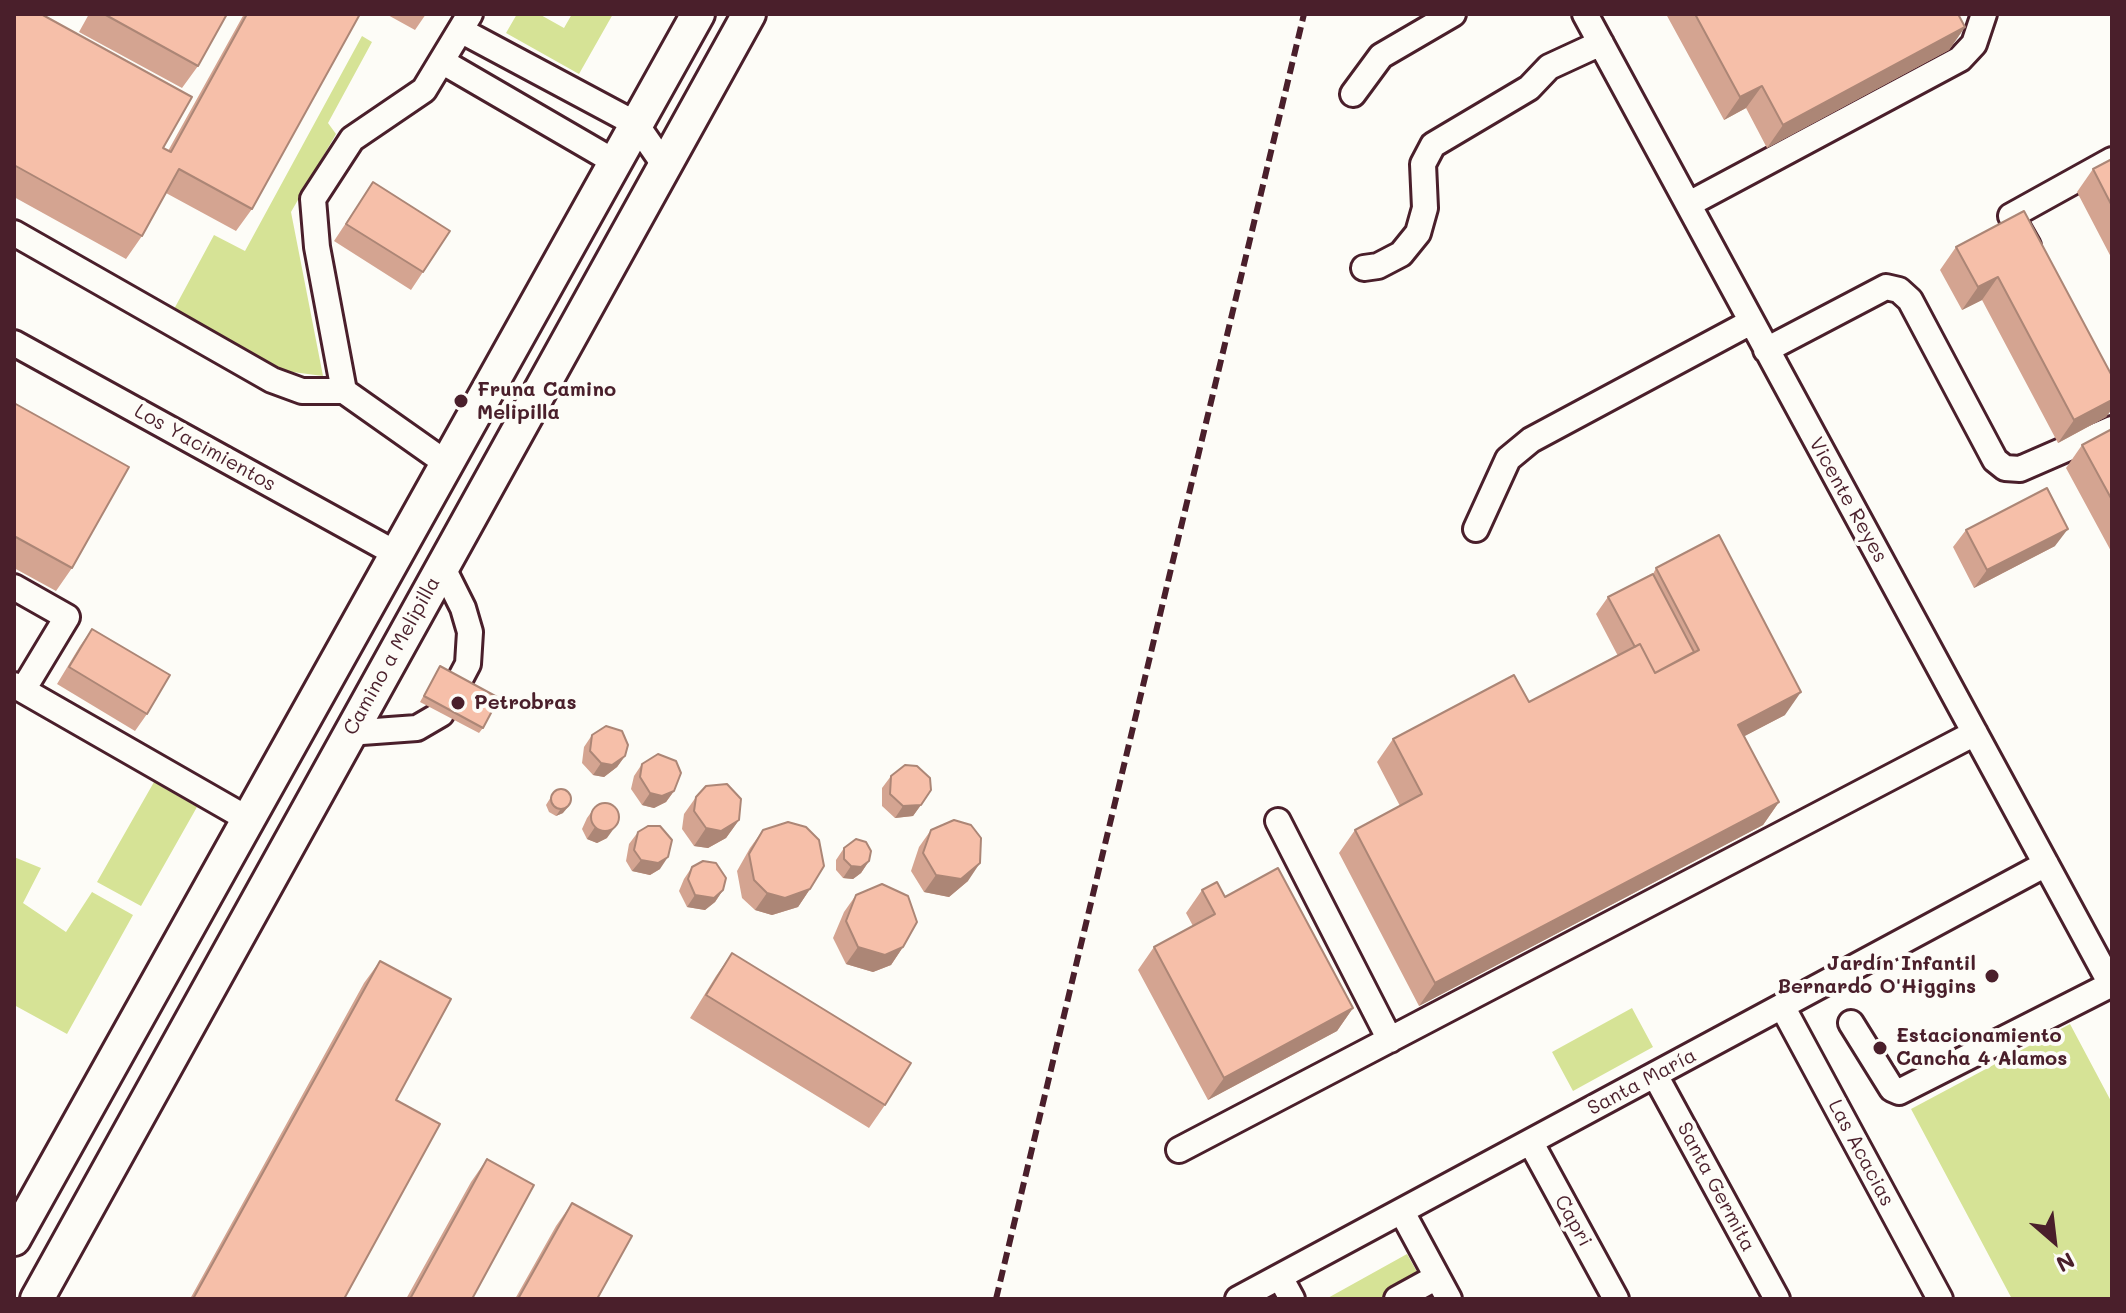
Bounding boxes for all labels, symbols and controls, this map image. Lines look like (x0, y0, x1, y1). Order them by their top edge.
place label: Fruna Camino Melipilla (477, 378, 616, 425)
marker: Fruna Camino Melipilla (452, 392, 470, 410)
street label: Los Yacimientos (130, 399, 280, 497)
street label: Vicente Reyes (1804, 433, 1892, 567)
street label: Camino a Melipilla (338, 573, 446, 739)
place label: Petrobras (474, 691, 577, 715)
marker: Petrobras (449, 694, 467, 712)
place label: Jardín Infantil Bernardo O'Higgins (1777, 952, 1976, 999)
marker: Jardín Infantil Bernardo O'Higgins (1983, 967, 2001, 985)
place label: Estacionamiento Cancha 4 Alamos (1896, 1024, 2067, 1071)
marker: Estacionamiento Cancha 4 Alamos (1871, 1039, 1889, 1057)
street label: Santa María (1584, 1043, 1700, 1121)
street label: Las Acacias (1823, 1096, 1899, 1210)
street label: Santa Germita (1672, 1118, 1760, 1256)
street label: Capri (1549, 1191, 1597, 1251)
north arrow (2014, 1201, 2094, 1281)
text: N (2051, 1246, 2080, 1279)

